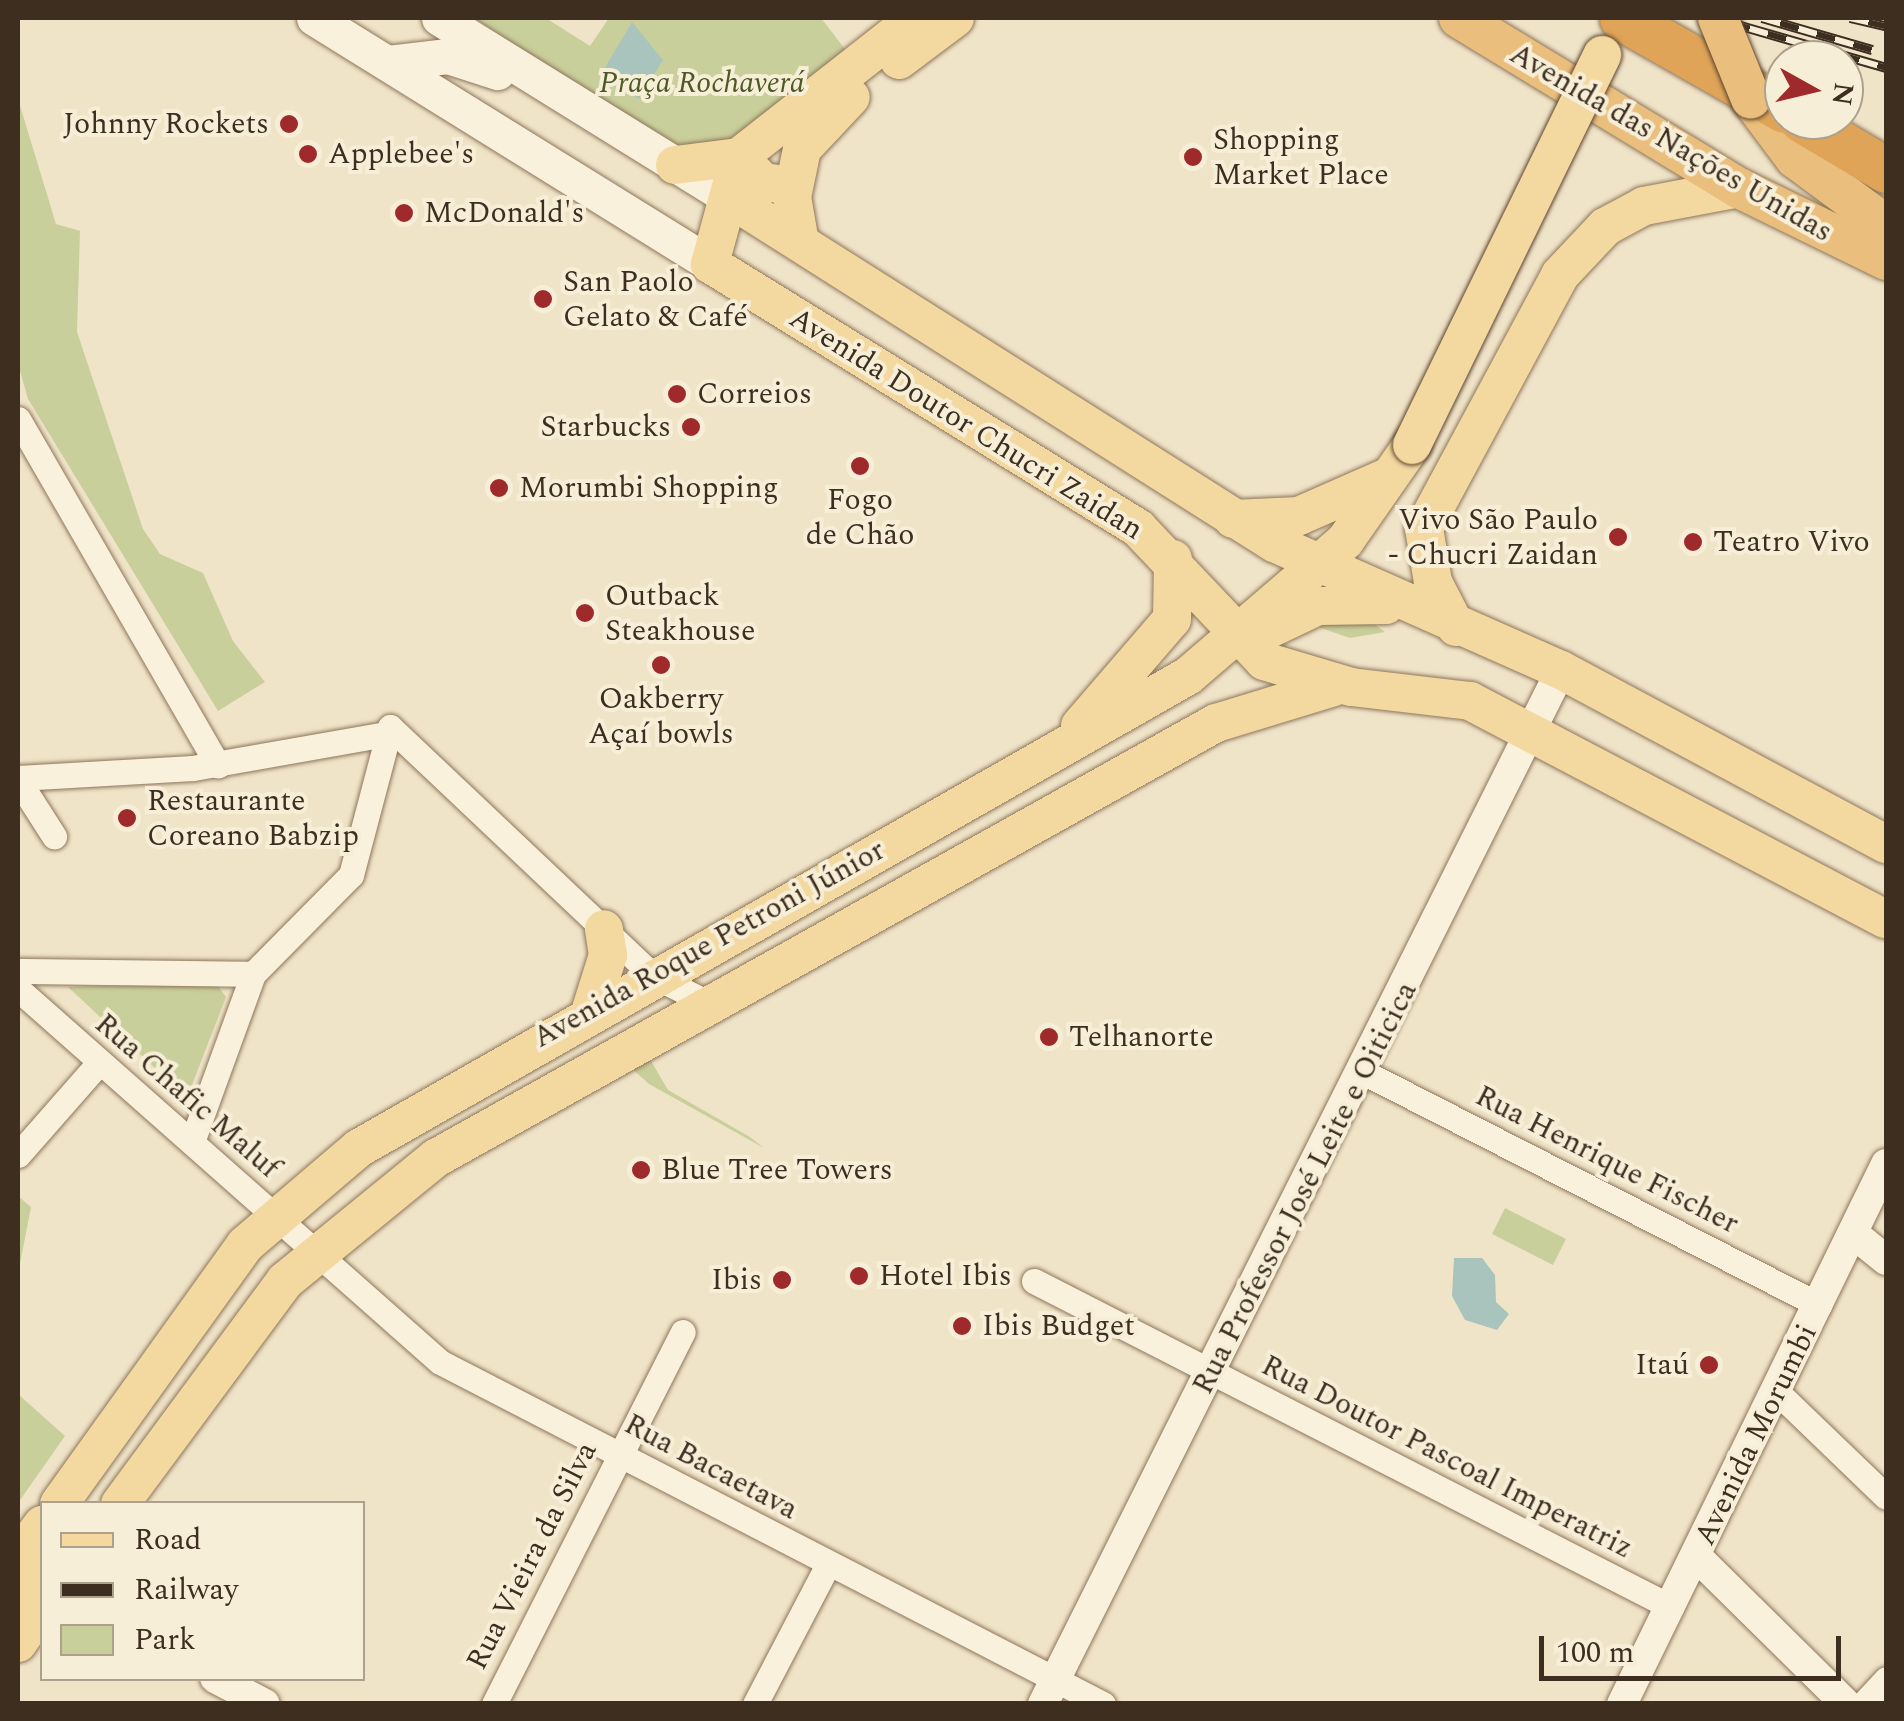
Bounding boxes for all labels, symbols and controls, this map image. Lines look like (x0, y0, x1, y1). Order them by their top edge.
street label: Avenida das Nações Unidas (1503, 36, 1839, 250)
north arrow (1764, 40, 1864, 140)
park label: Praça Rochaverá (599, 65, 805, 101)
text: N (1819, 80, 1865, 108)
place label: Johnny Rockets (63, 106, 269, 142)
marker: Johnny Rockets (278, 113, 300, 135)
place label: Shopping Market Place (1213, 122, 1389, 192)
place label: Applebee's (328, 136, 474, 172)
marker: Applebee's (297, 143, 319, 165)
marker: Shopping Market Place (1182, 146, 1204, 168)
place label: McDonald's (424, 195, 584, 231)
marker: McDonald's (393, 202, 415, 224)
place label: San Paolo Gelato & Café (563, 264, 748, 334)
marker: San Paolo Gelato & Café (532, 288, 554, 310)
street label: Avenida Doutor Chucri Zaidan (783, 300, 1149, 548)
place label: Correios (697, 376, 812, 412)
marker: Correios (666, 383, 688, 405)
place label: Starbucks (540, 409, 671, 445)
marker: Starbucks (680, 416, 702, 438)
marker: Fogo de Chão (849, 455, 871, 477)
place label: Morumbi Shopping (519, 470, 779, 506)
marker: Morumbi Shopping (488, 477, 510, 499)
place label: Fogo de Chão (806, 482, 914, 552)
place label: Vivo São Paulo - Chucri Zaidan (1388, 502, 1598, 572)
place label: Teatro Vivo (1713, 524, 1870, 560)
marker: Vivo São Paulo - Chucri Zaidan (1607, 526, 1629, 548)
marker: Teatro Vivo (1682, 531, 1704, 553)
place label: Outback Steakhouse (605, 578, 755, 648)
marker: Outback Steakhouse (574, 602, 596, 624)
marker: Oakberry Açaí bowls (650, 654, 672, 676)
place label: Oakberry Açaí bowls (588, 681, 734, 752)
place label: Restaurante Coreano Babzip (147, 783, 359, 854)
marker: Restaurante Coreano Babzip (116, 807, 138, 829)
street label: Avenida Roque Petroni Júnior (527, 832, 891, 1056)
street label: Rua Professor José Leite e Oiticica (1185, 976, 1425, 1400)
street label: Rua Chafic Maluf (87, 1006, 287, 1186)
place label: Telhanorte (1069, 1019, 1214, 1055)
marker: Telhanorte (1038, 1026, 1060, 1048)
street label: Rua Henrique Fischer (1469, 1078, 1745, 1242)
place label: Blue Tree Towers (661, 1152, 893, 1188)
marker: Blue Tree Towers (630, 1159, 652, 1181)
place label: Hotel Ibis (879, 1258, 1012, 1294)
place label: Ibis (711, 1262, 762, 1298)
marker: Hotel Ibis (848, 1265, 870, 1287)
marker: Ibis (771, 1269, 793, 1291)
place label: Ibis Budget (982, 1308, 1135, 1344)
marker: Ibis Budget (951, 1315, 973, 1337)
street label: Avenida Morumbi (1687, 1319, 1825, 1551)
street label: Rua Doutor Pascoal Imperatriz (1255, 1347, 1639, 1567)
place label: Itaú (1635, 1347, 1689, 1383)
marker: Itaú (1698, 1354, 1720, 1376)
street label: Rua Bacaetava (618, 1406, 804, 1528)
street label: Rua Vieira da Silva (459, 1436, 605, 1676)
legend (40, 1501, 365, 1681)
text: Road (134, 1517, 202, 1563)
text: Railway (134, 1567, 239, 1613)
scale bar (1544, 1616, 1846, 1678)
text: Park (134, 1617, 196, 1663)
text: 100 m (1556, 1630, 1634, 1676)

